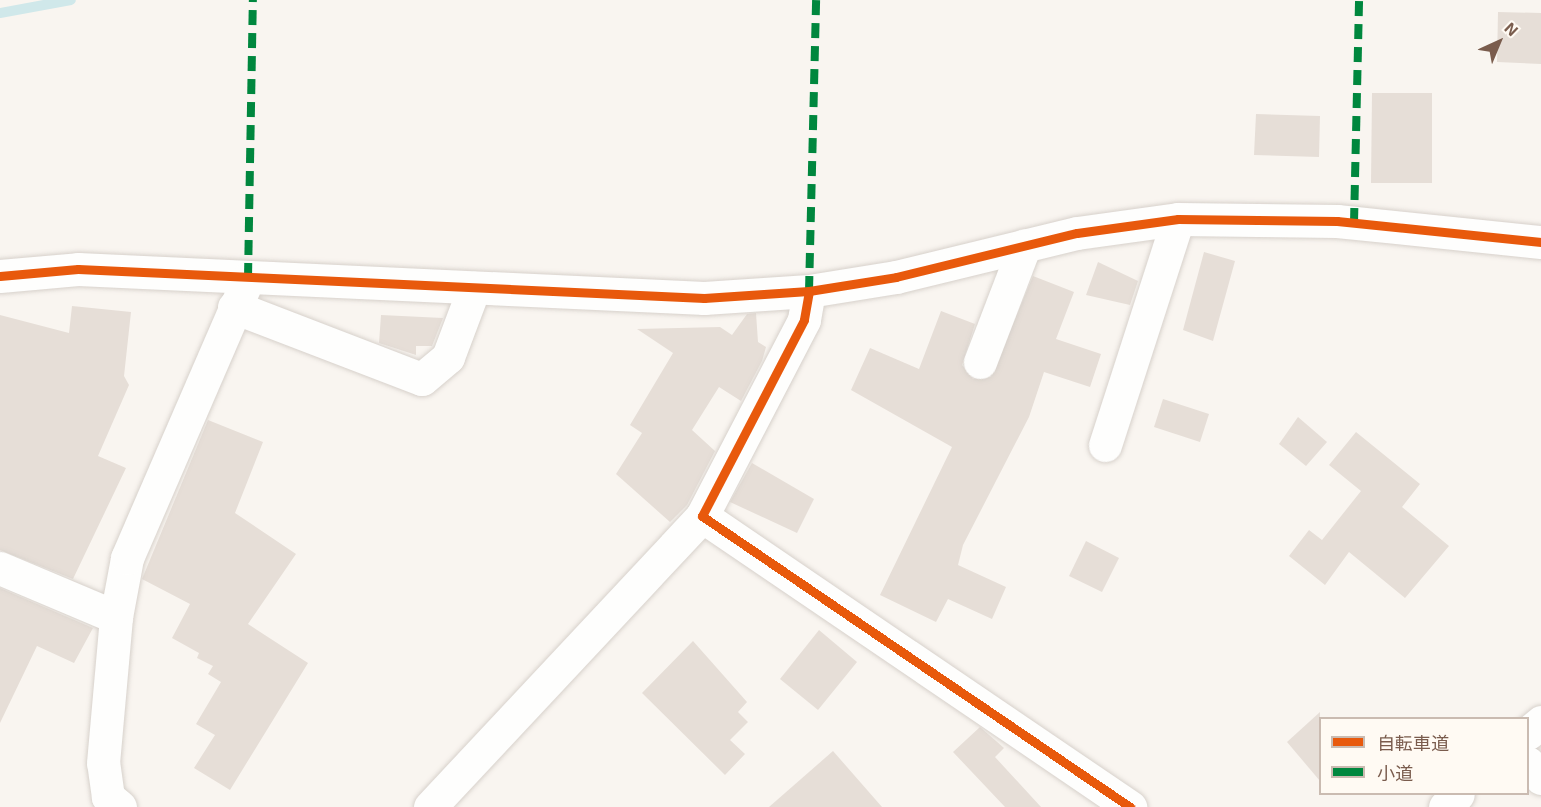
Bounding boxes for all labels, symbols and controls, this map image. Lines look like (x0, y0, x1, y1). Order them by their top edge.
north arrow (1469, 12, 1529, 72)
text: N (1501, 18, 1523, 40)
legend (1319, 717, 1529, 795)
text: 自転車道 (1377, 732, 1449, 754)
text: 小道 (1377, 762, 1413, 784)

